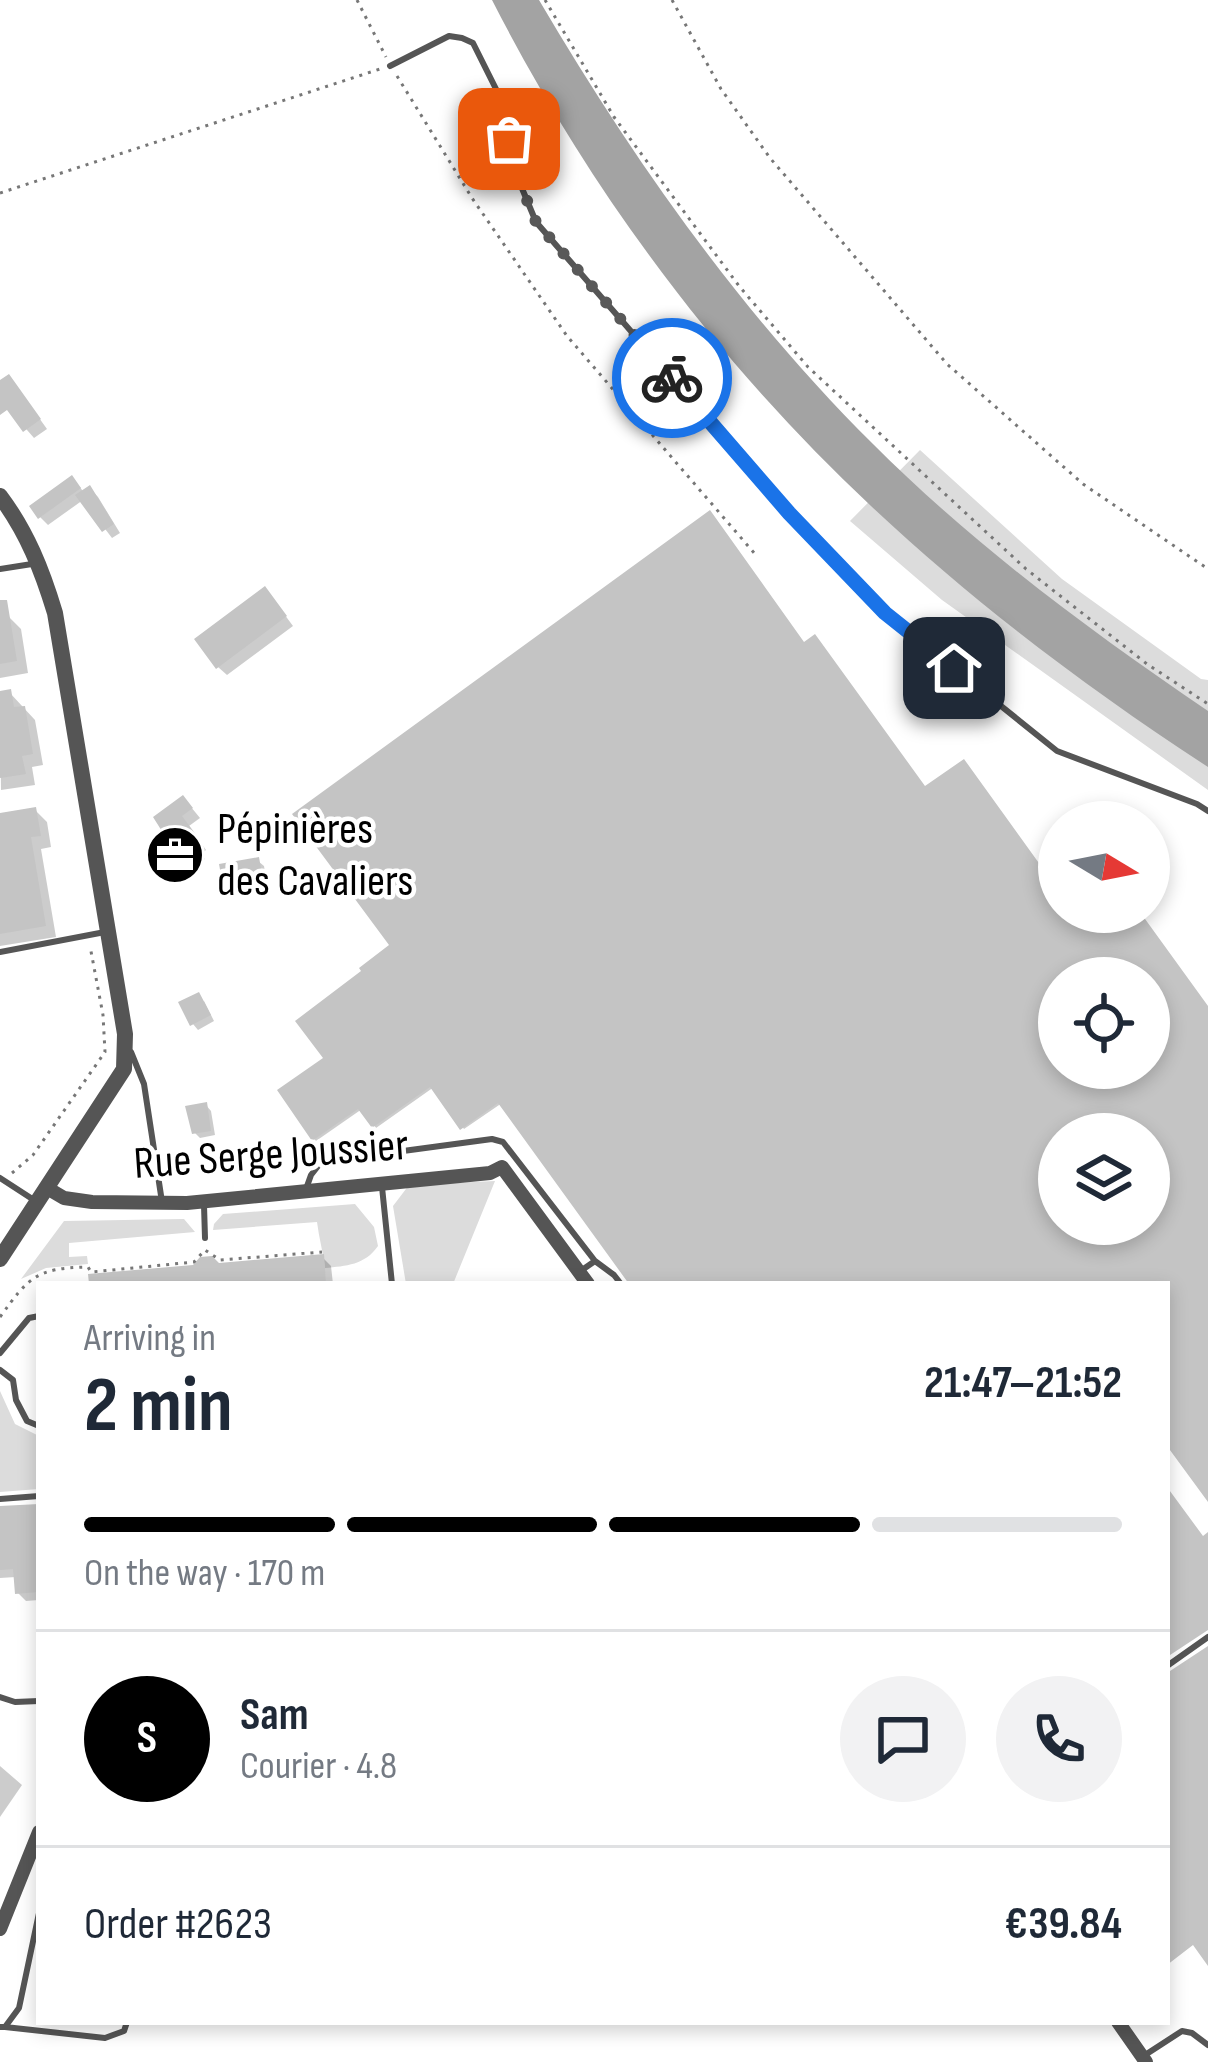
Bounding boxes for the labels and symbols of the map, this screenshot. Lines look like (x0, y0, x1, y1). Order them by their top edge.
pin (458, 88, 560, 190)
courier (612, 318, 732, 438)
pin (903, 617, 1005, 719)
north arrow (1038, 801, 1170, 933)
place label: Pépinières des Cavaliers (217, 802, 413, 909)
office icon: Pépinières des Cavaliers (144, 824, 206, 886)
street label: Rue Serge Joussier (132, 1118, 410, 1192)

